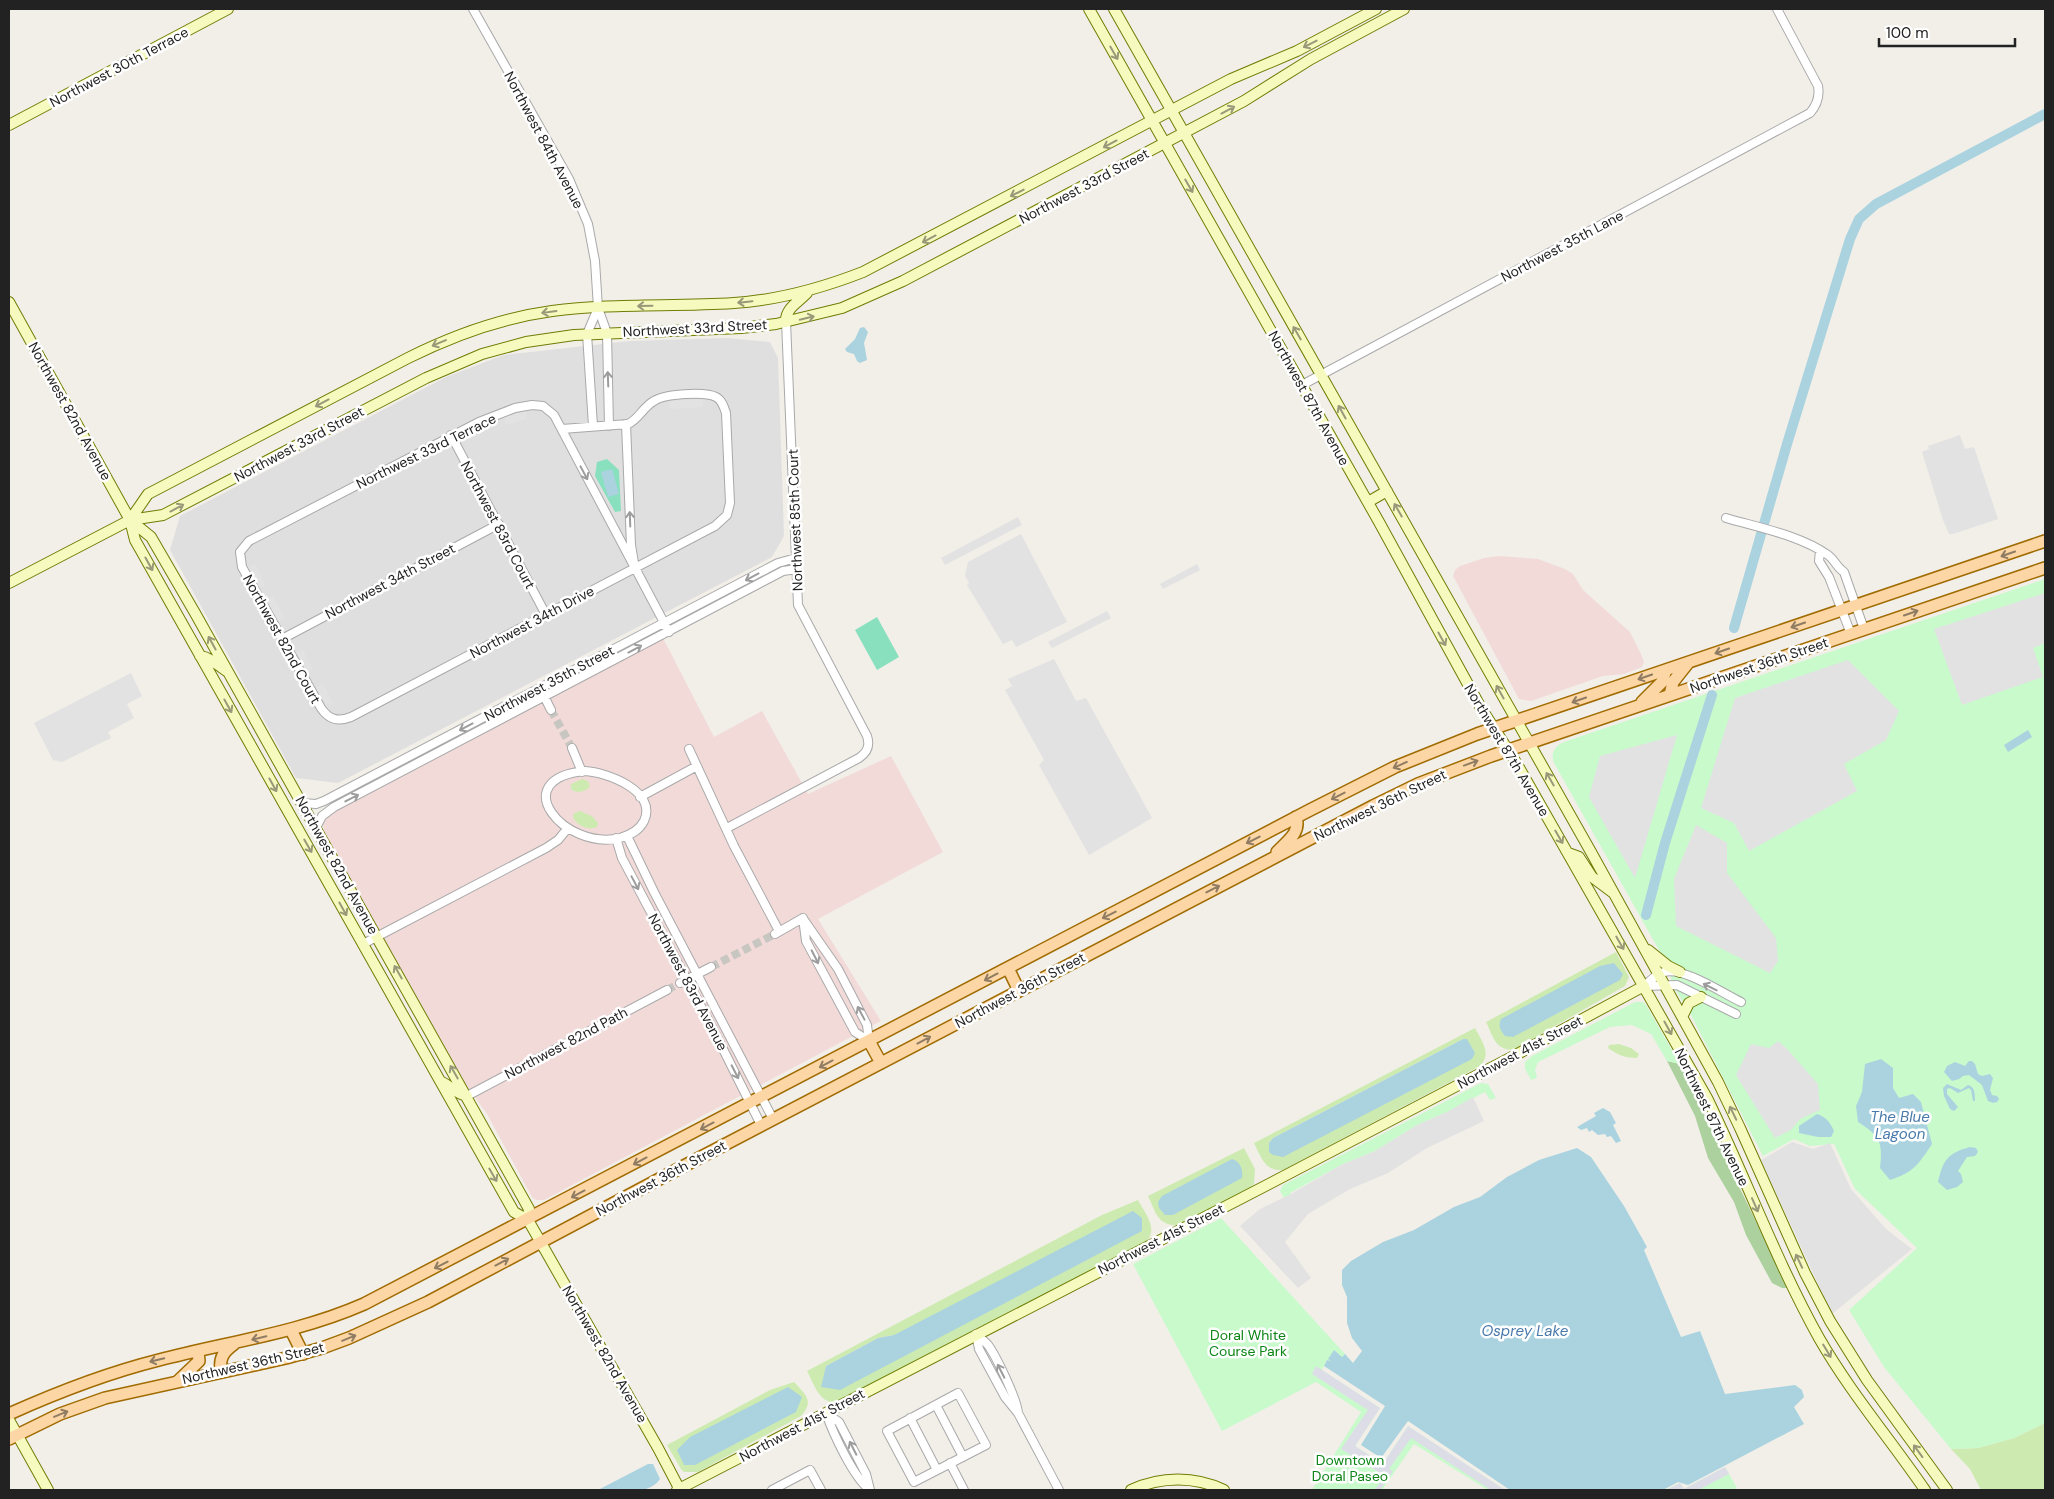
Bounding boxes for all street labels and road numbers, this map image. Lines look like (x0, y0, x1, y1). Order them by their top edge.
street label: Northwest 30th Terrace (47, 23, 192, 111)
street label: Northwest 84th Avenue (500, 68, 588, 212)
street label: Northwest 33rd Street (1016, 144, 1152, 228)
street label: Northwest 35th Lane (1498, 206, 1626, 286)
street label: Northwest 33rd Street (622, 315, 768, 341)
street label: Northwest 87th Avenue (1264, 327, 1354, 469)
street label: Northwest 82nd Avenue (24, 339, 116, 483)
street label: Northwest 33rd Street (231, 402, 367, 486)
street label: Northwest 33rd Terrace (353, 409, 499, 493)
street label: Northwest 85th Court (784, 449, 806, 591)
street label: Northwest 83rd Court (457, 458, 539, 592)
street label: Northwest 34th Street (322, 539, 458, 623)
street label: Northwest 82nd Court (239, 571, 325, 707)
street label: Northwest 34th Drive (467, 582, 597, 662)
street label: Northwest 36th Street (1688, 633, 1830, 697)
street label: Northwest 35th Street (481, 641, 617, 725)
street label: Northwest 87th Avenue (1460, 680, 1554, 820)
street label: Northwest 36th Street (1311, 765, 1449, 845)
street label: Northwest 82nd Avenue (291, 793, 383, 937)
street label: Northwest 83rd Avenue (644, 910, 732, 1054)
street label: Northwest 36th Street (952, 948, 1088, 1032)
street label: Northwest 82nd Path (501, 1003, 631, 1083)
street label: Northwest 41st Street (1454, 1011, 1586, 1093)
street label: Northwest 87th Avenue (1671, 1045, 1753, 1189)
street label: Northwest 36th Street (593, 1136, 729, 1220)
street label: Northwest 41st Street (1095, 1199, 1227, 1279)
street label: Northwest 82nd Avenue (558, 1282, 652, 1426)
street label: Northwest 36th Street (180, 1338, 326, 1388)
street label: Northwest 41st Street (736, 1384, 868, 1466)

